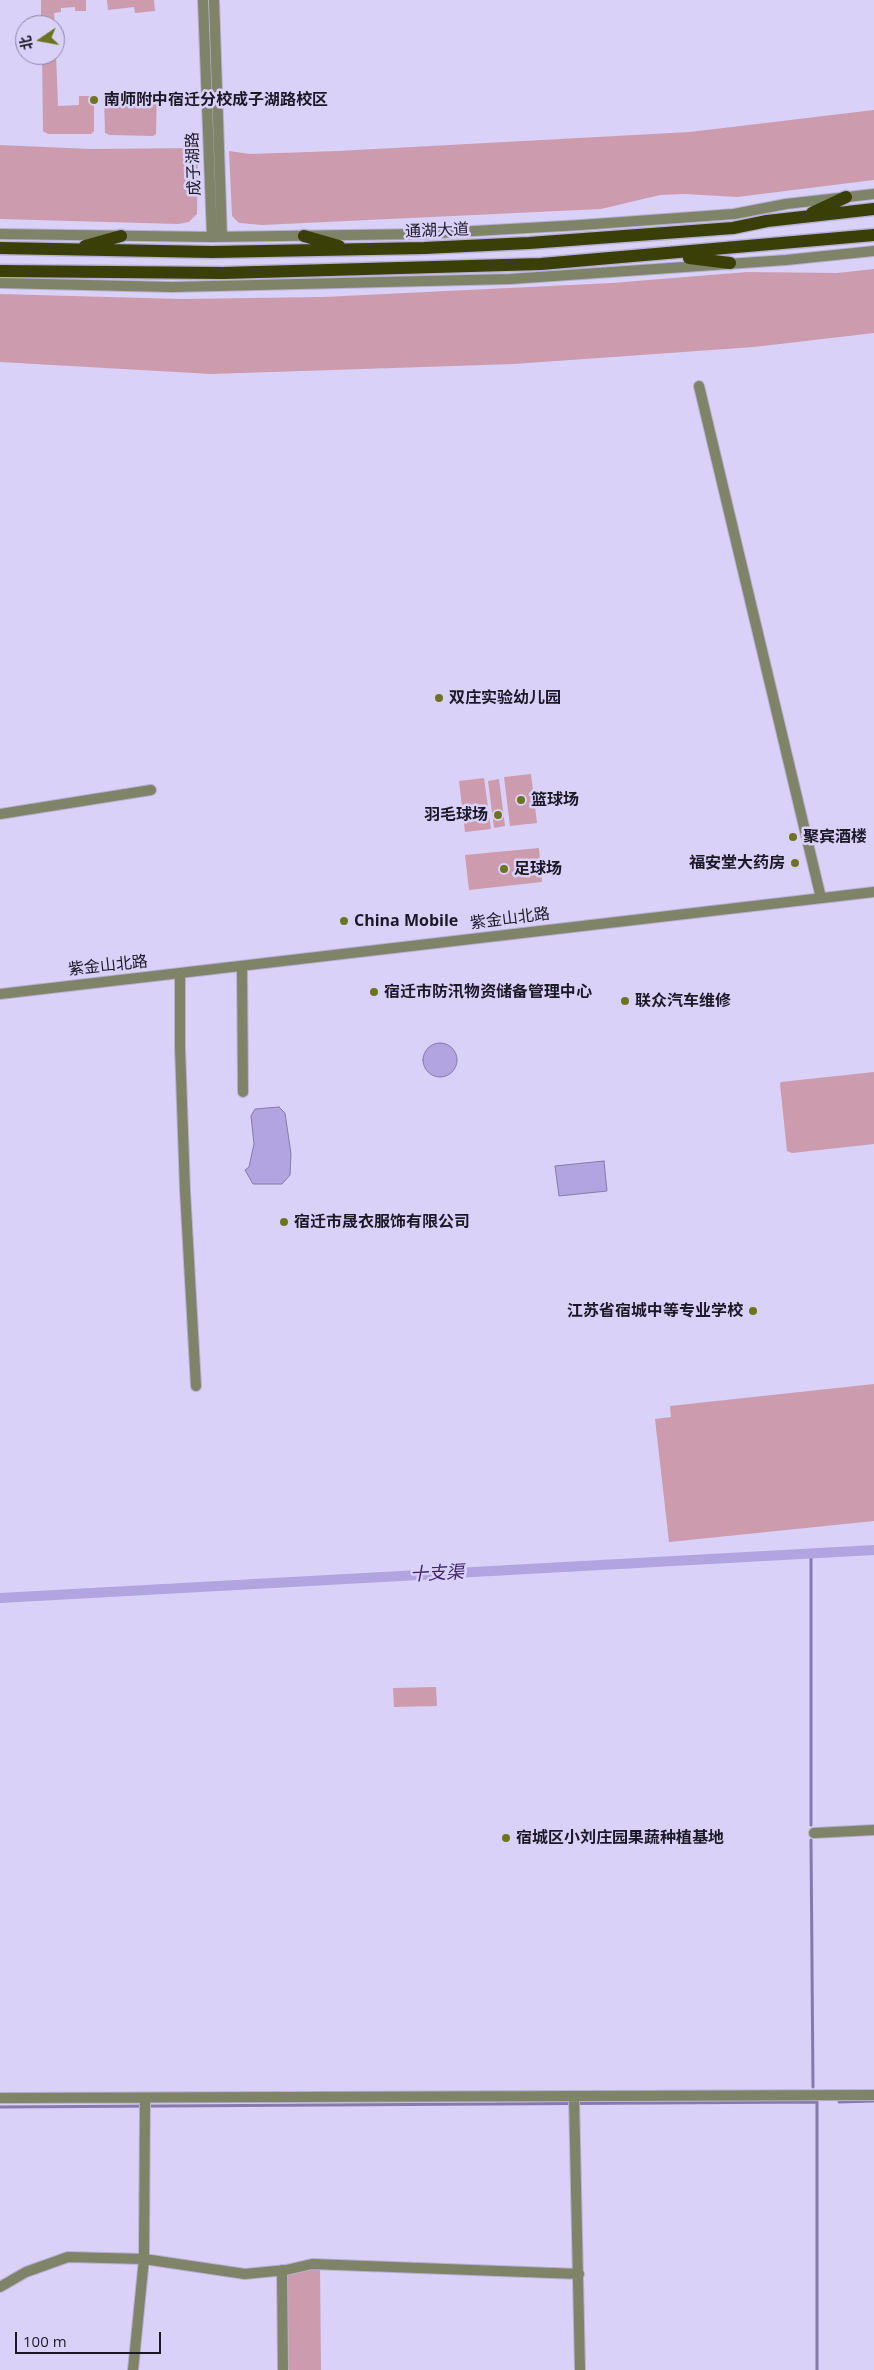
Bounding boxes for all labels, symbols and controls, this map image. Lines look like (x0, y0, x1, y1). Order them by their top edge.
north arrow (15, 15, 65, 65)
text: 北 (15, 34, 37, 52)
place label: 南师附中宿迁分校成子湖路校区 (104, 90, 328, 110)
marker: 南师附中宿迁分校成子湖路校区 (88, 94, 100, 106)
street label: 成子湖路 (183, 132, 205, 196)
street label: 通湖大道 (405, 220, 469, 242)
place label: 双庄实验幼儿园 (449, 688, 561, 708)
marker: 双庄实验幼儿园 (433, 692, 445, 704)
place label: 篮球场 (531, 790, 579, 810)
marker: 篮球场 (515, 794, 527, 806)
place label: 羽毛球场 (424, 805, 488, 825)
marker: 羽毛球场 (492, 809, 504, 821)
place label: 聚宾酒楼 (803, 827, 867, 847)
marker: 聚宾酒楼 (787, 831, 799, 843)
place label: 福安堂大药房 (689, 853, 785, 873)
marker: 福安堂大药房 (789, 857, 801, 869)
place label: 足球场 (514, 859, 562, 879)
marker: 足球场 (498, 863, 510, 875)
street label: 紫金山北路 (469, 905, 551, 933)
place label: China Mobile (354, 911, 458, 931)
marker: China Mobile (338, 915, 350, 927)
street label: 紫金山北路 (67, 952, 149, 980)
place label: 宿迁市防汛物资储备管理中心 (384, 982, 592, 1002)
marker: 宿迁市防汛物资储备管理中心 (368, 986, 380, 998)
place label: 联众汽车维修 (635, 991, 731, 1011)
marker: 联众汽车维修 (619, 995, 631, 1007)
place label: 宿迁市晟衣服饰有限公司 (294, 1212, 470, 1232)
marker: 宿迁市晟衣服饰有限公司 (278, 1216, 290, 1228)
place label: 江苏省宿城中等专业学校 (567, 1301, 743, 1321)
marker: 江苏省宿城中等专业学校 (747, 1305, 759, 1317)
water label: 十支渠 (409, 1562, 465, 1586)
place label: 宿城区小刘庄园果蔬种植基地 (516, 1828, 724, 1848)
marker: 宿城区小刘庄园果蔬种植基地 (500, 1832, 512, 1844)
scale bar (18, 2322, 164, 2354)
text: 100 m (23, 2331, 67, 2351)

